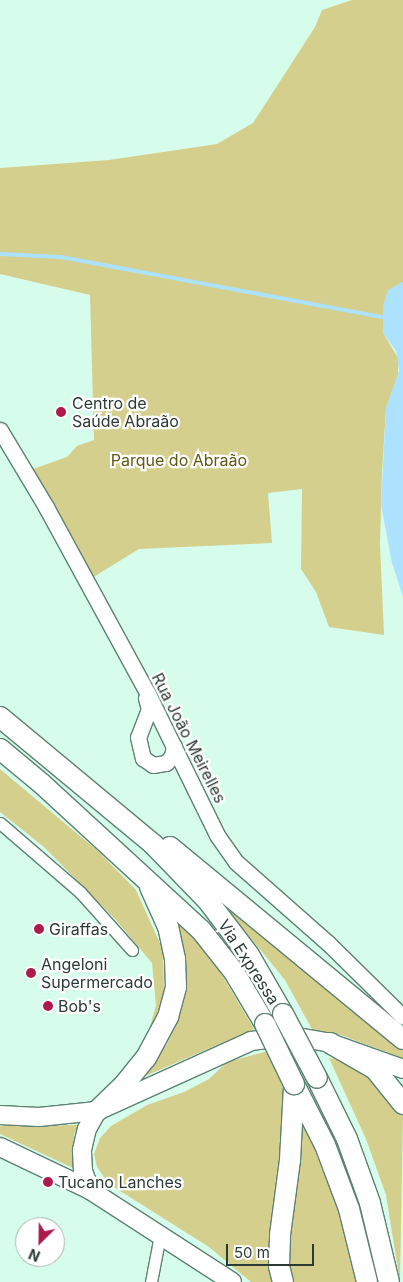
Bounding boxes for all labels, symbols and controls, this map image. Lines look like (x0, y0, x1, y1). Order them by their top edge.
place label: Centro de Saúde Abraão (72, 393, 179, 431)
marker: Centro de Saúde Abraão (54, 405, 68, 419)
park label: Parque do Abraão (111, 450, 247, 470)
street label: Rua João Meirelles (148, 670, 230, 806)
street label: Via Expressa (214, 916, 284, 1008)
place label: Giraffas (49, 919, 108, 939)
marker: Giraffas (33, 923, 45, 935)
place label: Angeloni Supermercado (41, 954, 153, 992)
marker: Angeloni Supermercado (25, 967, 37, 979)
place label: Bob's (58, 996, 101, 1016)
marker: Bob's (42, 1000, 54, 1012)
place label: Tucano Lanches (58, 1172, 182, 1192)
marker: Tucano Lanches (42, 1176, 54, 1188)
north arrow (15, 1217, 65, 1267)
scale bar (228, 1234, 316, 1266)
text: 50 m (234, 1243, 270, 1262)
text: N (26, 1245, 43, 1265)

